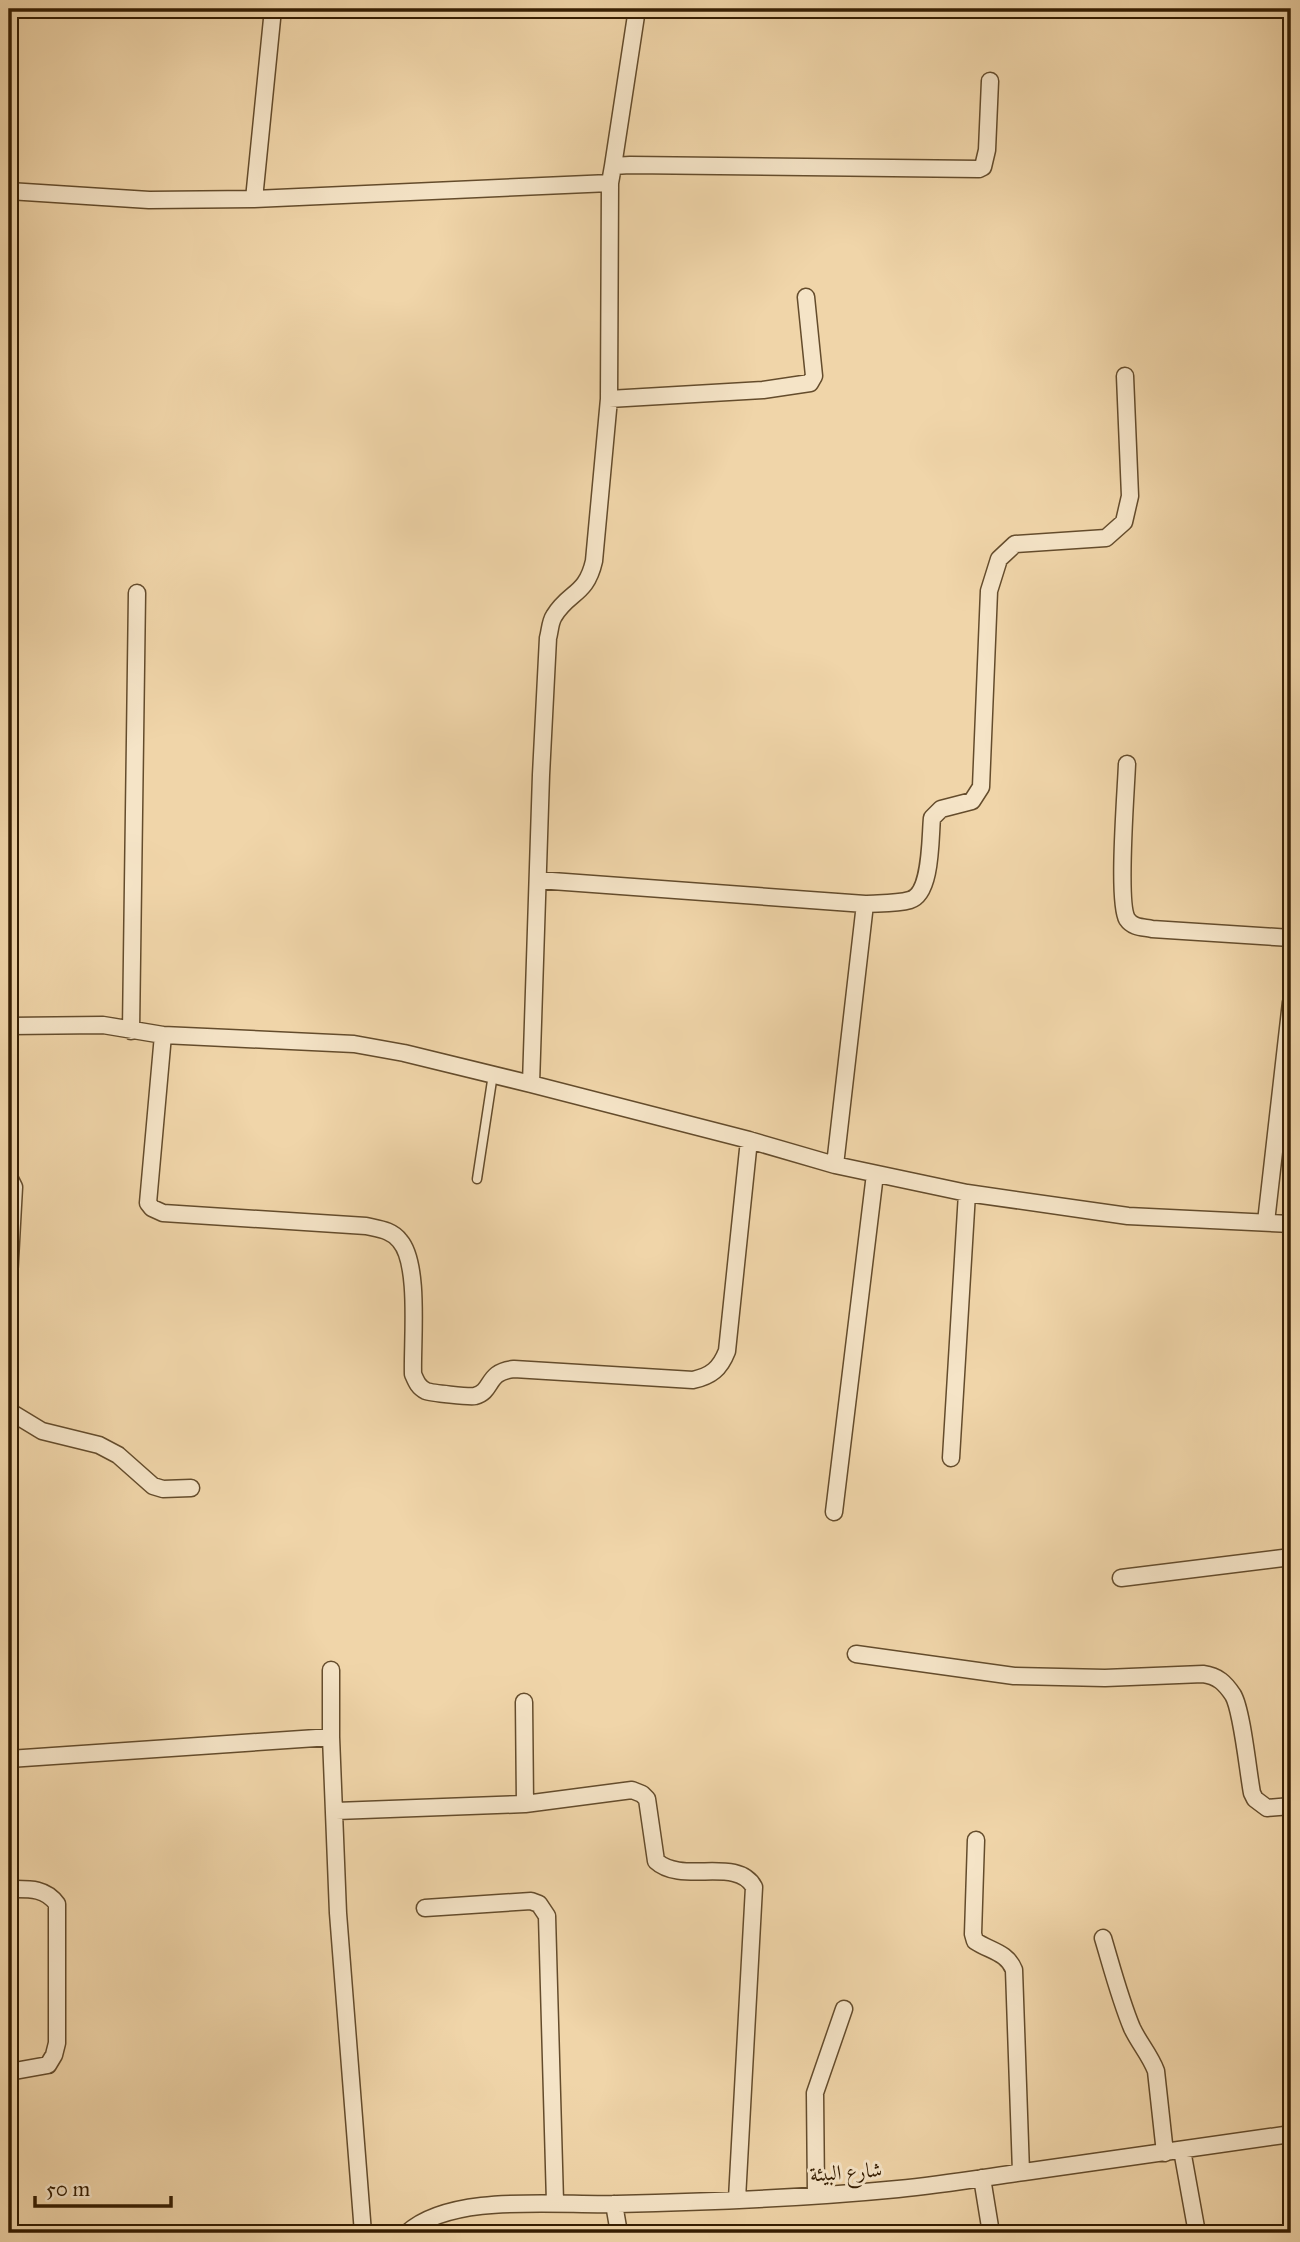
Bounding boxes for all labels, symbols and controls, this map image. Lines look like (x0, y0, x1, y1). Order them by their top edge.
street label: شارع البيئة (809, 2157, 883, 2192)
scale bar (35, 2165, 172, 2209)
text: 50 m (46, 2176, 91, 2202)

